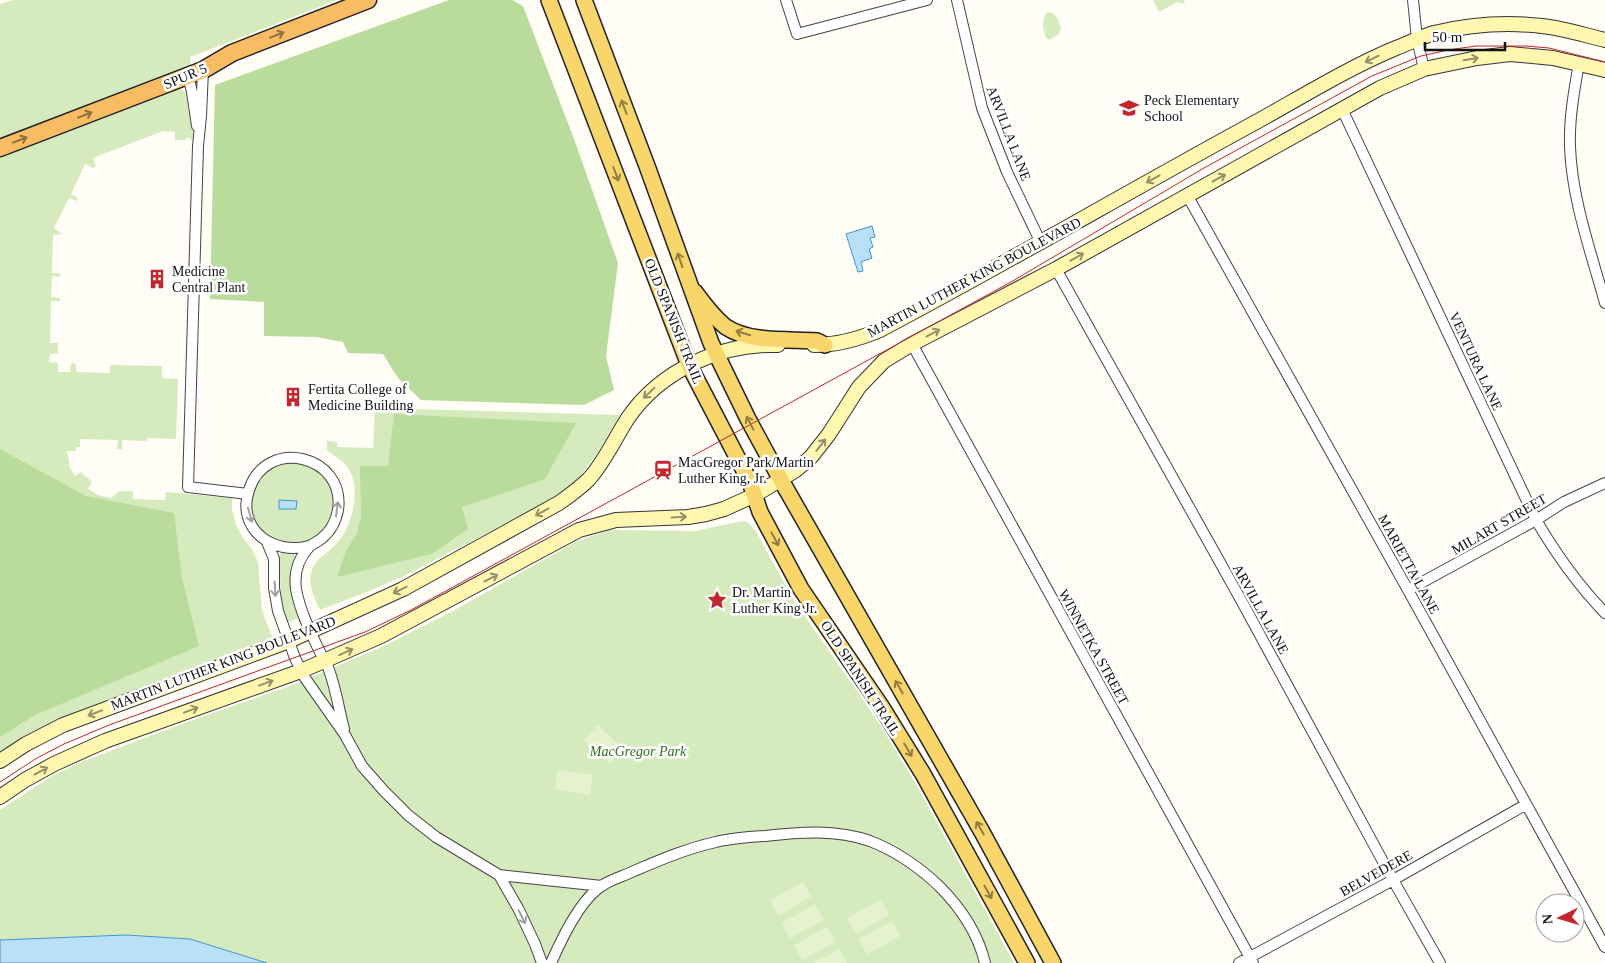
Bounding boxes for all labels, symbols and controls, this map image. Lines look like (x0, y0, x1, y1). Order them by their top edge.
scale bar (1425, 20, 1505, 52)
text: 50 m (1432, 29, 1463, 45)
one-way arrow (269, 30, 284, 39)
one-way arrow (1365, 54, 1380, 64)
one-way arrow (1463, 54, 1479, 64)
street label: SPUR 5 (161, 61, 209, 92)
street label: ARVILLA LANE (984, 84, 1034, 183)
place label: Peck Elementary School (1144, 93, 1239, 124)
school or university icon: Peck Elementary School (1118, 97, 1140, 119)
one-way arrow (619, 100, 628, 116)
one-way arrow (77, 110, 92, 119)
one-way arrow (12, 135, 27, 145)
one-way arrow (612, 166, 621, 182)
one-way arrow (1211, 172, 1226, 182)
one-way arrow (1146, 174, 1161, 184)
street label: MARTIN LUTHER KING BOULEVARD (865, 215, 1084, 340)
one-way arrow (1070, 252, 1084, 262)
one-way arrow (675, 253, 684, 268)
street label: OLD SPANISH TRAIL (642, 256, 706, 386)
place label: Medicine Central Plant (172, 264, 246, 295)
building icon: Medicine Central Plant (146, 268, 168, 290)
street label: VENTURA LANE (1446, 310, 1505, 413)
one-way arrow (735, 327, 751, 337)
one-way arrow (926, 328, 941, 338)
place label: Fertita College of Medicine Building (308, 382, 413, 413)
building icon: Fertita College of Medicine Building (282, 386, 304, 408)
one-way arrow (643, 387, 656, 399)
one-way arrow (745, 416, 754, 431)
one-way arrow (815, 439, 826, 452)
place label: MacGregor Park/Martin Luther King, Jr. (678, 455, 814, 486)
station icon: MacGregor Park/Martin Luther King, Jr. (652, 459, 674, 481)
street label: MILART STREET (1449, 491, 1550, 558)
one-way arrow (332, 501, 342, 517)
one-way arrow (245, 507, 255, 523)
one-way arrow (535, 507, 550, 517)
street label: MARIETTA LANE (1375, 512, 1442, 617)
one-way arrow (671, 513, 687, 522)
one-way arrow (770, 532, 780, 546)
street label: ARVILLA LANE (1230, 562, 1291, 657)
one-way arrow (483, 573, 498, 582)
one-way arrow (271, 581, 280, 597)
place label: Dr. Martin Luther King Jr. (732, 585, 817, 616)
one-way arrow (393, 586, 408, 595)
street label: WINNETKA STREET (1056, 587, 1132, 708)
place icon: Dr. Martin Luther King Jr. (706, 589, 728, 611)
street label: MARTIN LUTHER KING BOULEVARD (109, 614, 338, 713)
street label: OLD SPANISH TRAIL (818, 618, 903, 738)
one-way arrow (338, 647, 353, 656)
one-way arrow (258, 678, 274, 687)
one-way arrow (893, 681, 903, 695)
one-way arrow (183, 705, 199, 714)
one-way arrow (88, 709, 104, 718)
one-way arrow (904, 743, 914, 757)
park label: MacGregor Park (589, 744, 687, 759)
one-way arrow (33, 766, 48, 775)
one-way arrow (974, 821, 984, 836)
street label: BELVEDERE (1337, 847, 1415, 899)
one-way arrow (983, 884, 993, 899)
north arrow (1535, 893, 1585, 943)
one-way arrow (518, 909, 528, 924)
text: N (1540, 913, 1555, 925)

